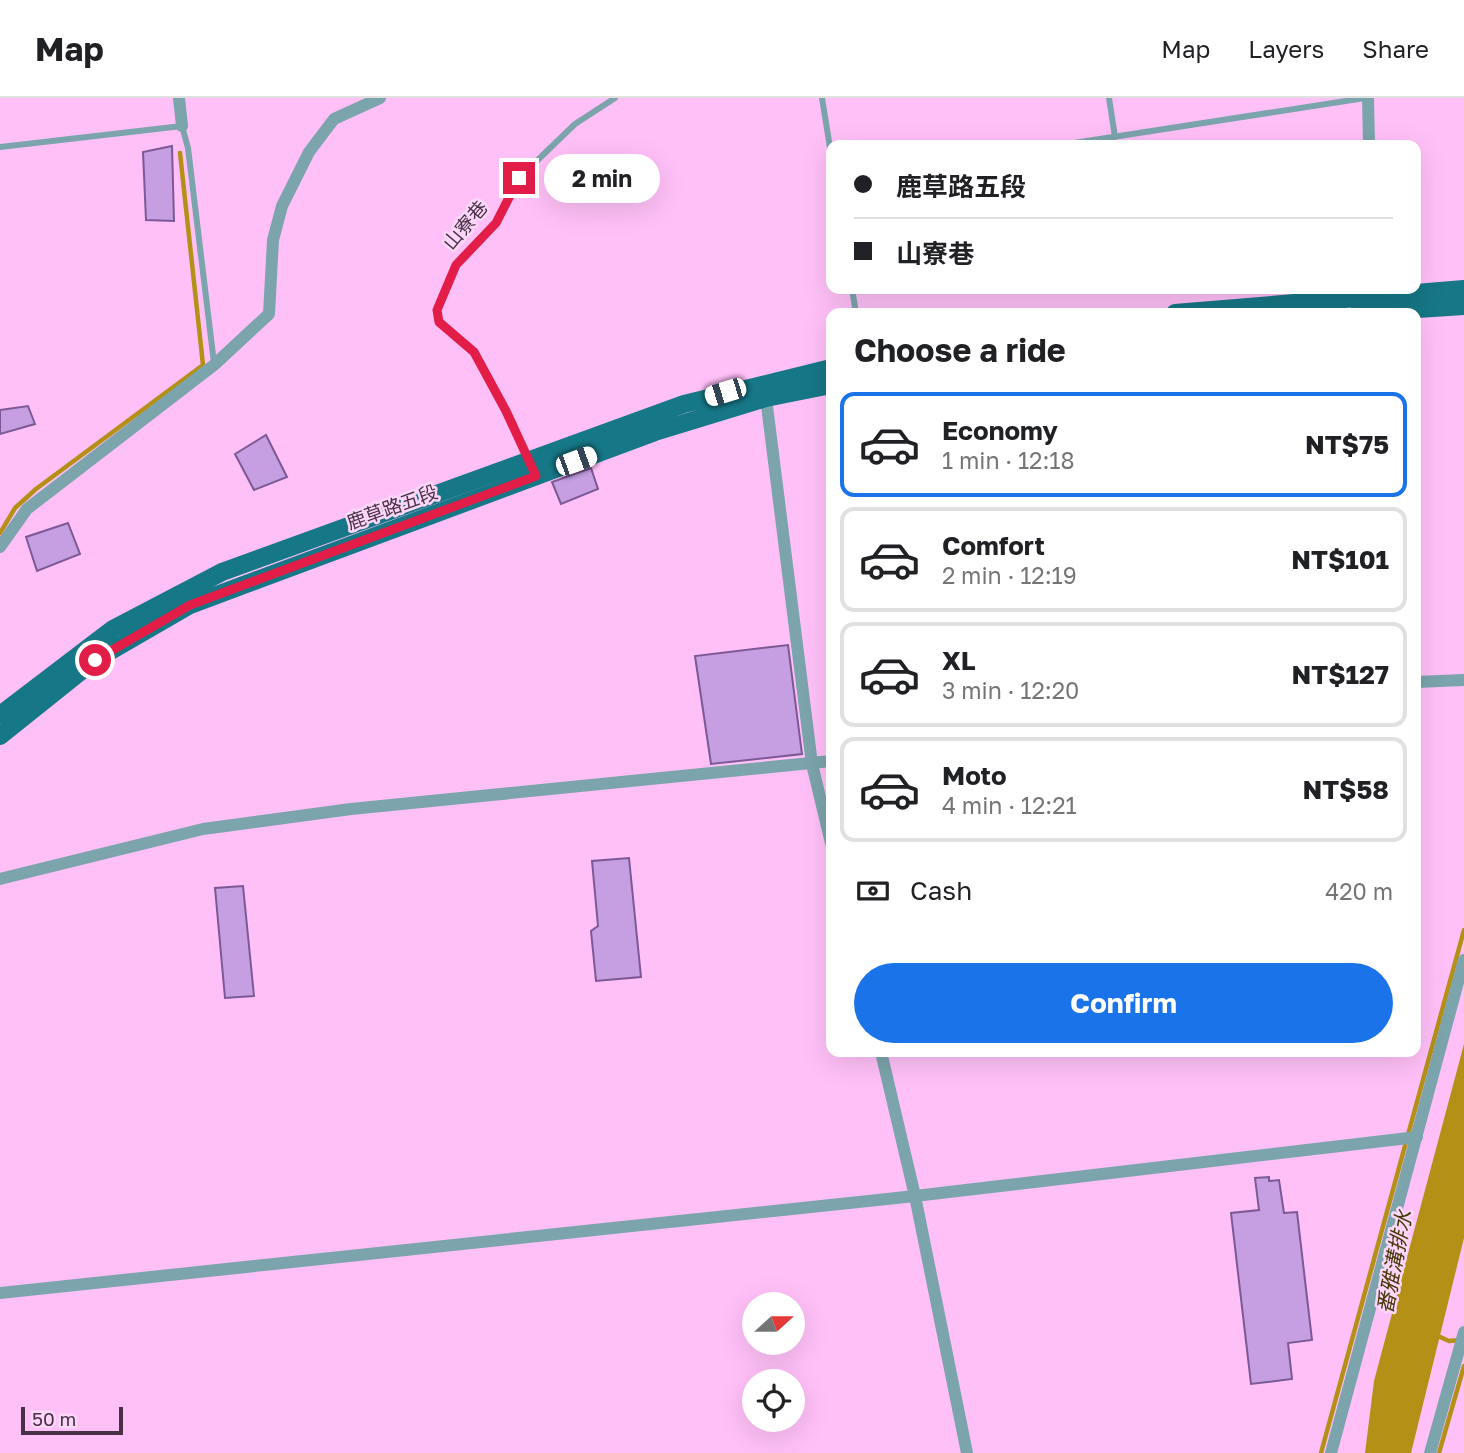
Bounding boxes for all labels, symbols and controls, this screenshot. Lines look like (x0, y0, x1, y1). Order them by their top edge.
text: Map (35, 29, 104, 68)
text: Map (1161, 34, 1210, 63)
text: Layers (1248, 34, 1324, 63)
text: Share (1362, 34, 1429, 63)
callout: 2 min (544, 154, 659, 202)
route end (503, 162, 535, 194)
text: 2 min (572, 164, 632, 192)
text: 鹿草路五段 (896, 171, 1026, 202)
street label: 山寮巷 (437, 195, 492, 254)
text: 山寮巷 (896, 238, 974, 269)
text: Choose a ride (854, 331, 1066, 369)
car (702, 376, 749, 408)
icon: car (858, 413, 921, 476)
text: Economy (942, 415, 1058, 446)
text: NT$75 (1305, 429, 1389, 460)
car (553, 444, 600, 478)
text: 1 min · 12:18 (942, 446, 1075, 474)
street label: 鹿草路五段 (343, 479, 440, 534)
icon: car (858, 528, 921, 591)
text: Comfort (942, 530, 1045, 561)
text: NT$101 (1291, 544, 1389, 575)
text: 2 min · 12:19 (942, 561, 1077, 589)
icon: car (858, 643, 921, 706)
route start (79, 644, 111, 676)
text: XL (942, 645, 976, 676)
text: NT$127 (1291, 659, 1389, 690)
text: 3 min · 12:20 (942, 676, 1079, 704)
icon: car (858, 758, 921, 821)
text: Moto (942, 760, 1007, 791)
text: NT$58 (1302, 774, 1389, 805)
text: 4 min · 12:21 (942, 791, 1077, 819)
icon: cash (854, 872, 892, 910)
text: Cash (910, 875, 972, 906)
text: 420 m (1325, 877, 1393, 905)
button: Confirm (854, 963, 1393, 1043)
water label: 番雅溝排水 (1371, 1207, 1417, 1316)
north arrow (742, 1292, 805, 1354)
map controls (742, 1292, 805, 1432)
button: locate (742, 1369, 805, 1432)
scale bar (21, 1404, 122, 1436)
text: 50 m (32, 1407, 76, 1430)

